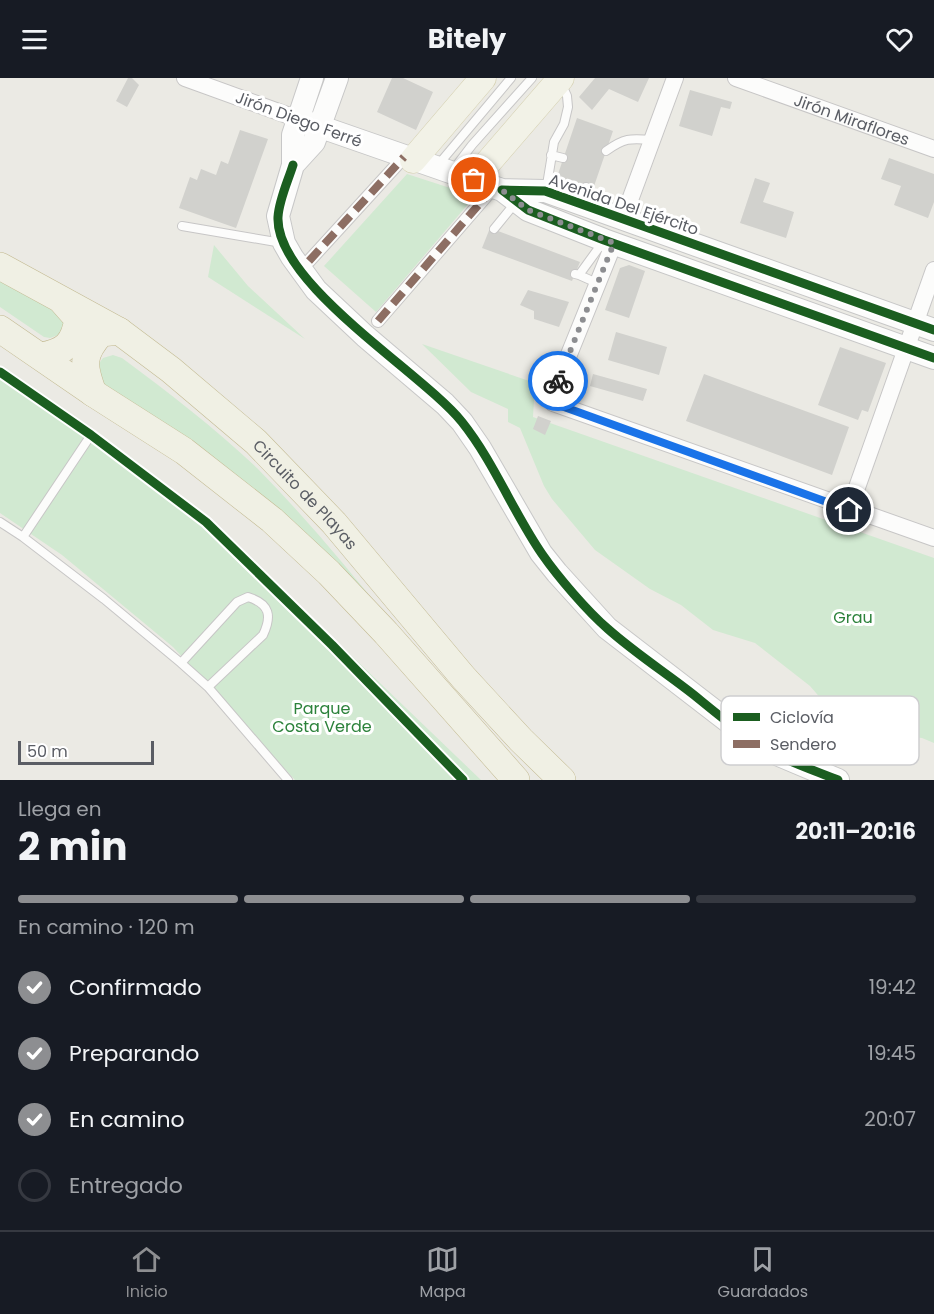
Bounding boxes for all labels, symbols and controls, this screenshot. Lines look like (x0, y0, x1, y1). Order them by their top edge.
text: Bitely (428, 20, 506, 57)
icon: menu (18, 23, 51, 56)
icon: heart (883, 23, 916, 56)
street label: Jirón Diego Ferré (232, 86, 366, 153)
street label: Jirón Miraflores (791, 89, 913, 151)
pin (448, 154, 499, 205)
icon: bag (457, 163, 490, 196)
street label: Avenida Del Ejército (546, 168, 702, 241)
courier (528, 351, 588, 411)
icon: bike (542, 365, 575, 398)
street label: Circuito de Playas (247, 434, 363, 555)
pin (823, 484, 874, 535)
icon: home (832, 493, 865, 526)
park label: Grau (833, 606, 873, 629)
legend (721, 696, 919, 765)
park label: Parque Costa Verde (272, 697, 372, 738)
text: Ciclovía (770, 706, 834, 729)
text: Sendero (770, 733, 837, 756)
scale bar (18, 738, 154, 766)
text: 50 m (27, 740, 68, 763)
text: Llega en (18, 795, 102, 823)
text: 20:11–20:16 (796, 816, 916, 847)
text: 2 min (18, 819, 128, 874)
text: En camino · 120 m (18, 913, 195, 941)
icon: check (18, 971, 51, 1004)
text: Confirmado (69, 972, 202, 1003)
text: 19:42 (869, 973, 916, 1001)
icon: check (18, 1037, 51, 1070)
text: Preparando (69, 1038, 199, 1069)
text: 19:45 (868, 1039, 916, 1067)
icon: check (18, 1103, 51, 1136)
text: En camino (69, 1104, 185, 1135)
text: 20:07 (864, 1105, 916, 1133)
text: Entregado (69, 1170, 183, 1201)
tab: Inicio (126, 1243, 168, 1304)
tab: Mapa (420, 1243, 466, 1304)
tab: Guardados (718, 1243, 808, 1304)

